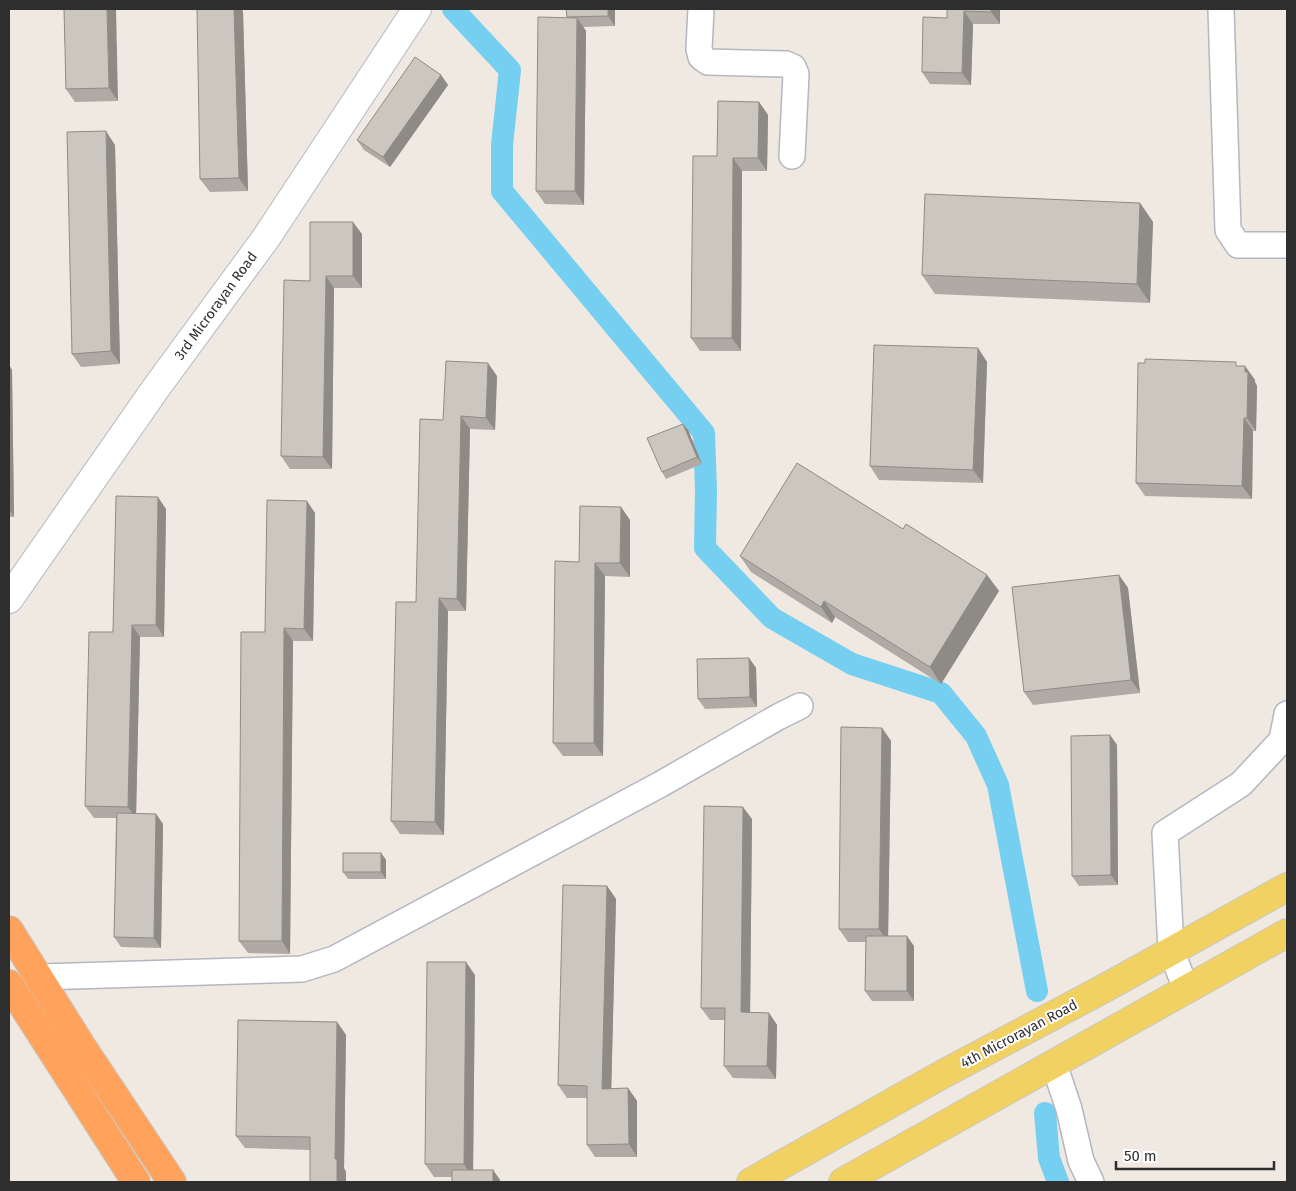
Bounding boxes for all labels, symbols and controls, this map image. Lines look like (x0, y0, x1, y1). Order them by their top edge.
street label: 3rd Microrayan Road (171, 249, 261, 363)
street label: 4th Microrayan Road (958, 996, 1080, 1072)
scale bar (1116, 1138, 1274, 1170)
text: 50 m (1124, 1147, 1157, 1165)

